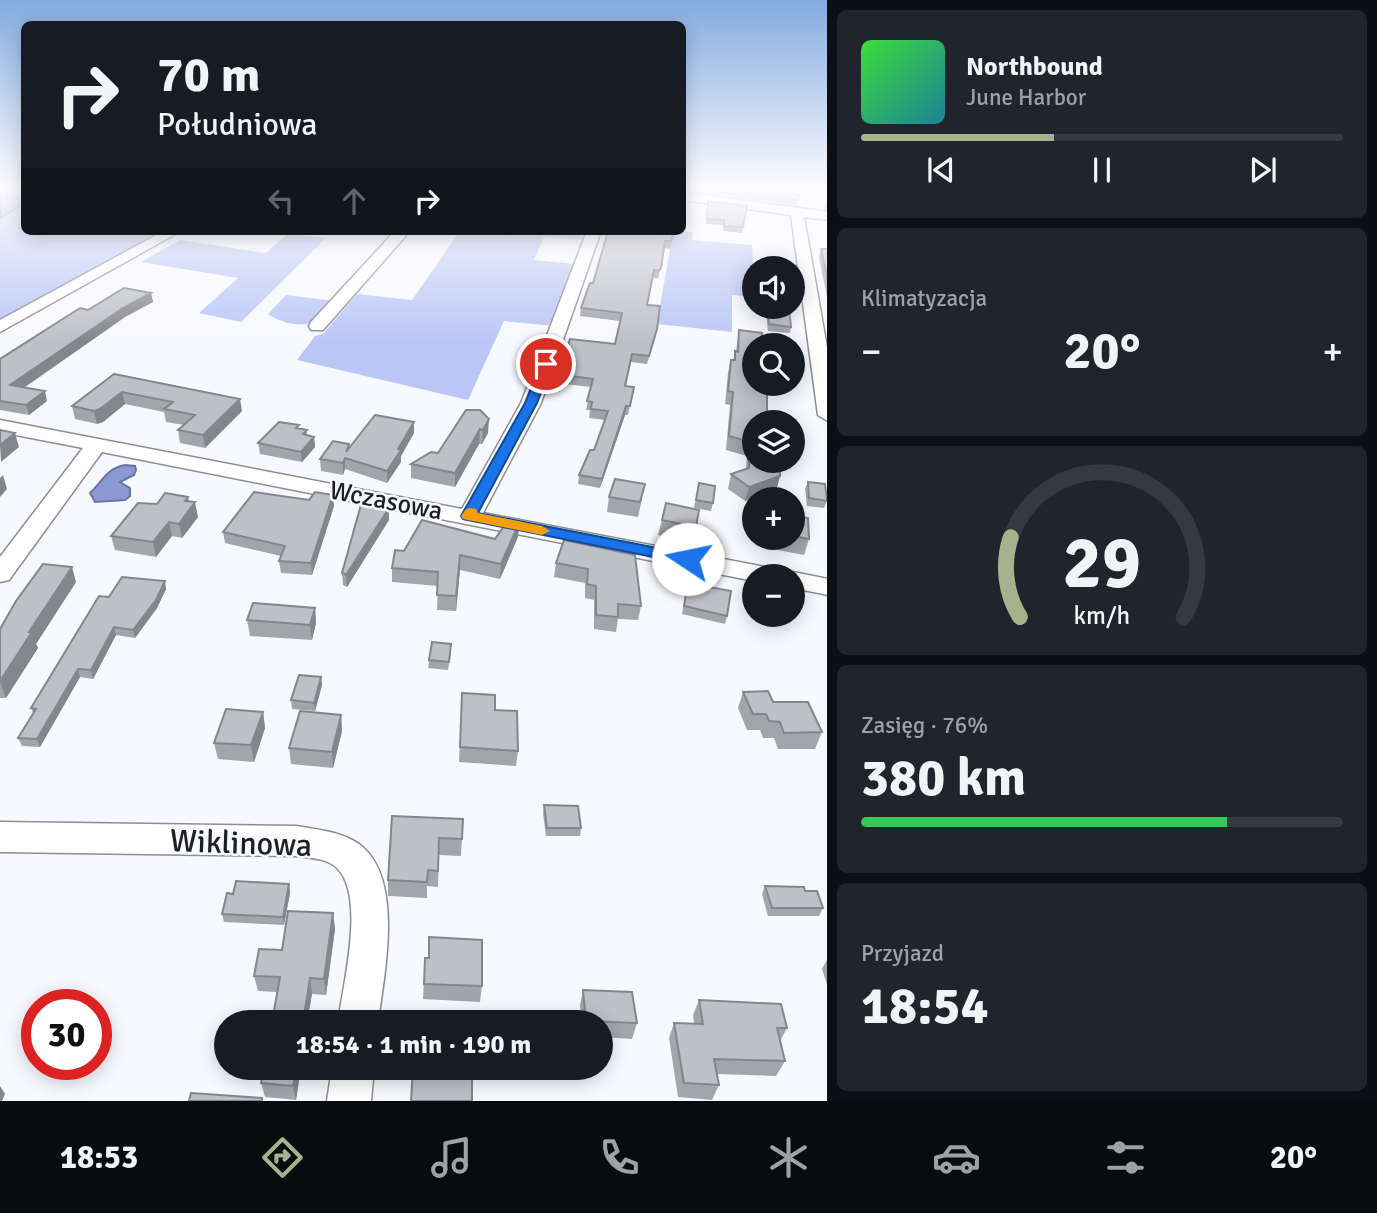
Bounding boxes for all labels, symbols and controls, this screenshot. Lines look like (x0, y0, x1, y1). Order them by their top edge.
text: 70 m (157, 45, 260, 105)
icon: right (42, 49, 133, 140)
text: Northbound (966, 51, 1103, 83)
text: June Harbor (966, 83, 1086, 112)
text: Południowa (157, 105, 318, 144)
icon: previous (922, 151, 960, 189)
icon: pause (1083, 151, 1121, 189)
icon: next (1244, 151, 1282, 189)
icon: left (262, 182, 300, 220)
icon: ahead (335, 182, 373, 220)
icon: right (408, 182, 446, 220)
map controls (742, 256, 805, 627)
button: sound (742, 256, 805, 319)
text: Klimatyzacja (861, 284, 987, 313)
text: 20° (1064, 319, 1140, 383)
text: − (861, 328, 882, 375)
text: + (1322, 328, 1343, 375)
button: search (742, 333, 805, 396)
pin (516, 334, 576, 394)
icon: arrive (527, 345, 565, 383)
button: layers (742, 410, 805, 473)
street label: Wczasowa (327, 474, 445, 528)
button: + (742, 487, 805, 550)
text: 29 (1063, 519, 1141, 608)
position arrow (651, 522, 725, 596)
button: − (742, 564, 805, 627)
text: km/h (1074, 599, 1130, 630)
text: Zasięg · 76% (861, 711, 988, 740)
text: 380 km (861, 746, 1026, 810)
street label: Wiklinowa (169, 821, 313, 865)
text: Przyjazd (861, 939, 944, 968)
text: 18:54 (861, 974, 989, 1038)
speed limit sign: 30 (21, 989, 112, 1080)
text: 18:54 · 1 min · 190 m (296, 1029, 531, 1061)
icon: directions (258, 1133, 307, 1182)
icon: music (427, 1133, 476, 1182)
icon: phone (595, 1133, 644, 1182)
icon: climate (764, 1133, 813, 1182)
icon: car (932, 1133, 981, 1182)
icon: filters (1101, 1133, 1150, 1182)
text: 18:53 (60, 1138, 138, 1177)
text: 20° (1270, 1138, 1317, 1177)

